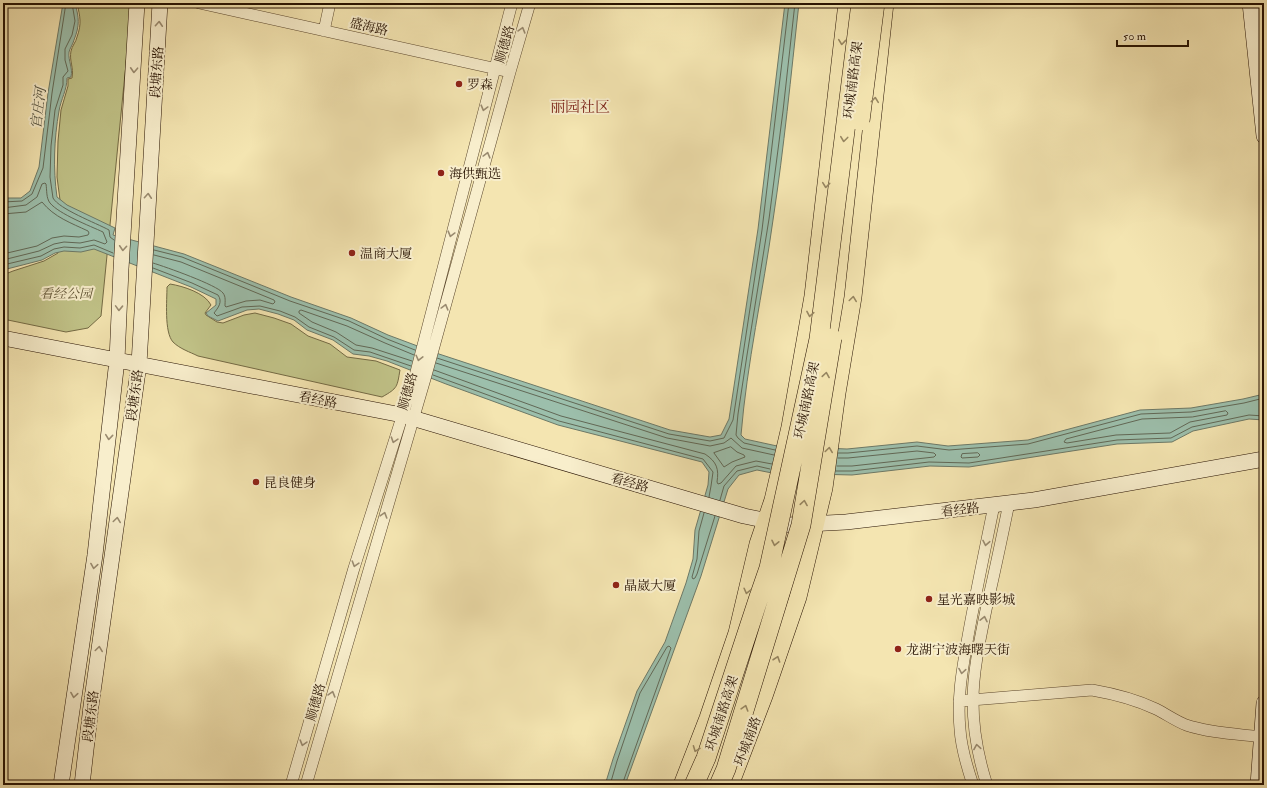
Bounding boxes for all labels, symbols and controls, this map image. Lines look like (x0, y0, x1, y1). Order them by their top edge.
street label: 盛海路 (348, 15, 390, 39)
one-way arrow (155, 21, 163, 27)
scale bar (1117, 22, 1188, 48)
street label: 顺德路 (492, 23, 518, 65)
one-way arrow (517, 26, 526, 33)
text: 50 m (1123, 29, 1147, 44)
one-way arrow (838, 39, 847, 45)
street label: 环城南路高架 (840, 40, 866, 120)
street label: 段塘东路 (147, 46, 167, 99)
one-way arrow (129, 67, 138, 73)
place label: 罗森 (467, 77, 493, 93)
marker: 罗森 (454, 79, 464, 89)
water label: 官庄河 (28, 83, 50, 130)
one-way arrow (870, 97, 879, 103)
district label: 丽园社区 (550, 98, 610, 117)
one-way arrow (480, 105, 489, 112)
one-way arrow (840, 136, 849, 142)
one-way arrow (482, 151, 491, 158)
place label: 海供甄选 (449, 166, 501, 182)
marker: 海供甄选 (436, 168, 446, 178)
one-way arrow (822, 182, 831, 188)
one-way arrow (144, 193, 153, 199)
one-way arrow (448, 231, 456, 237)
one-way arrow (118, 245, 127, 251)
place label: 温商大厦 (360, 246, 412, 262)
marker: 温商大厦 (347, 248, 357, 258)
park label: 看经公园 (40, 286, 94, 302)
one-way arrow (848, 296, 857, 302)
one-way arrow (440, 304, 449, 311)
one-way arrow (115, 305, 124, 311)
one-way arrow (806, 311, 815, 317)
one-way arrow (415, 355, 424, 362)
street label: 环城南路高架 (791, 360, 823, 440)
street label: 段塘东路 (123, 368, 147, 422)
street label: 顺德路 (395, 370, 421, 412)
one-way arrow (821, 372, 830, 378)
street label: 看经路 (297, 388, 338, 412)
one-way arrow (104, 434, 113, 440)
one-way arrow (390, 436, 399, 443)
one-way arrow (824, 447, 833, 453)
street label: 看经路 (609, 470, 651, 496)
place label: 昆良健身 (264, 475, 316, 491)
marker: 昆良健身 (251, 477, 261, 487)
one-way arrow (800, 500, 808, 506)
street label: 看经路 (940, 500, 980, 520)
one-way arrow (379, 512, 388, 519)
one-way arrow (112, 517, 121, 523)
one-way arrow (771, 539, 779, 546)
one-way arrow (983, 540, 991, 546)
one-way arrow (351, 560, 360, 567)
one-way arrow (90, 563, 99, 569)
place label: 晶崴大厦 (624, 578, 676, 594)
marker: 晶崴大厦 (611, 580, 621, 590)
one-way arrow (743, 588, 751, 595)
place label: 星光嘉映影城 (937, 592, 1015, 608)
marker: 星光嘉映影城 (924, 594, 934, 604)
one-way arrow (980, 615, 988, 622)
place label: 龙湖宁波海曙天街 (906, 642, 1010, 658)
marker: 龙湖宁波海曙天街 (893, 644, 903, 654)
one-way arrow (94, 646, 103, 652)
one-way arrow (772, 656, 780, 663)
one-way arrow (958, 668, 967, 674)
street label: 环城南路高架 (702, 674, 742, 753)
street label: 顺德路 (303, 681, 329, 723)
street label: 段塘东路 (80, 689, 102, 743)
one-way arrow (327, 690, 336, 697)
one-way arrow (70, 692, 79, 698)
one-way arrow (740, 705, 749, 712)
street label: 环城南路 (731, 714, 765, 769)
one-way arrow (299, 739, 308, 746)
one-way arrow (973, 744, 982, 750)
one-way arrow (692, 746, 700, 753)

